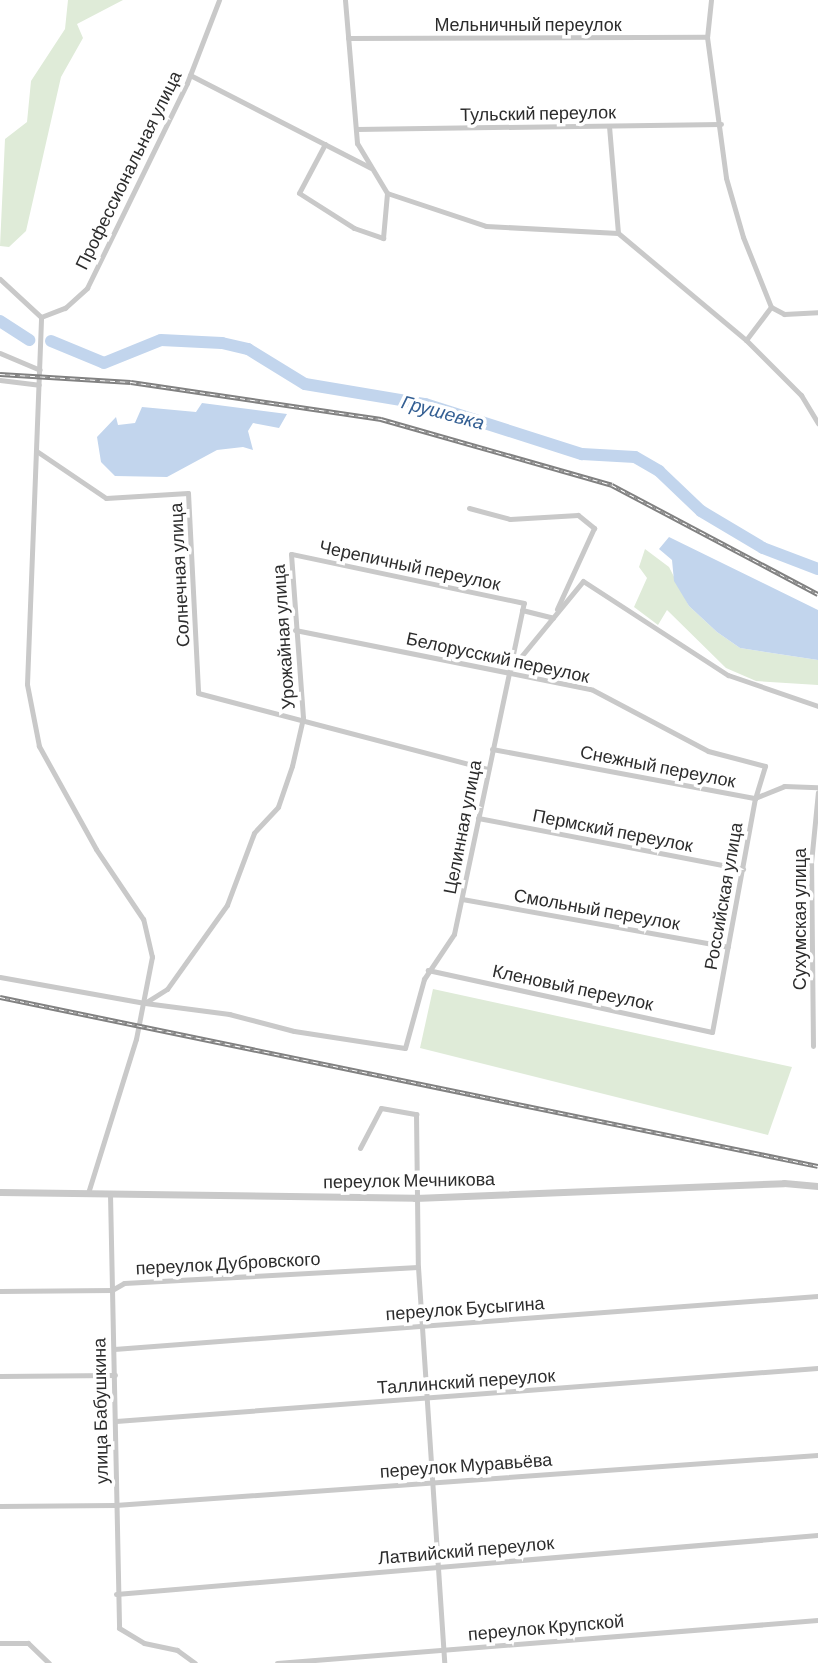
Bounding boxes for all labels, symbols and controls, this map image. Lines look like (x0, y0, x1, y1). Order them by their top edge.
street label: Мельничный переулок (434, 13, 622, 35)
street label: Профессиональная улица (70, 67, 186, 273)
street label: Тульский переулок (460, 101, 616, 125)
water label: Грушевка (399, 390, 487, 434)
street label: Солнечная улица (164, 502, 194, 648)
street label: Черепичный переулок (318, 535, 502, 595)
street label: Урожайная улица (267, 564, 299, 710)
street label: Белорусский переулок (404, 627, 592, 687)
street label: Снежный переулок (578, 740, 738, 792)
street label: Целинная улица (438, 758, 486, 896)
street label: Пермский переулок (531, 804, 695, 856)
street label: Российская улица (699, 821, 747, 971)
street label: Сухумская улица (788, 848, 810, 990)
street label: Смольный переулок (512, 884, 682, 934)
street label: Кленовый переулок (491, 959, 655, 1015)
street label: переулок Мечникова (323, 1168, 495, 1192)
street label: переулок Дубровского (135, 1247, 321, 1279)
street label: переулок Бусыгина (385, 1292, 545, 1324)
street label: улица Бабушкина (88, 1338, 112, 1484)
street label: Таллинский переулок (376, 1364, 556, 1398)
street label: переулок Муравьёва (379, 1448, 553, 1482)
street label: Латвийский переулок (377, 1532, 555, 1568)
street label: переулок Крупской (467, 1609, 625, 1645)

